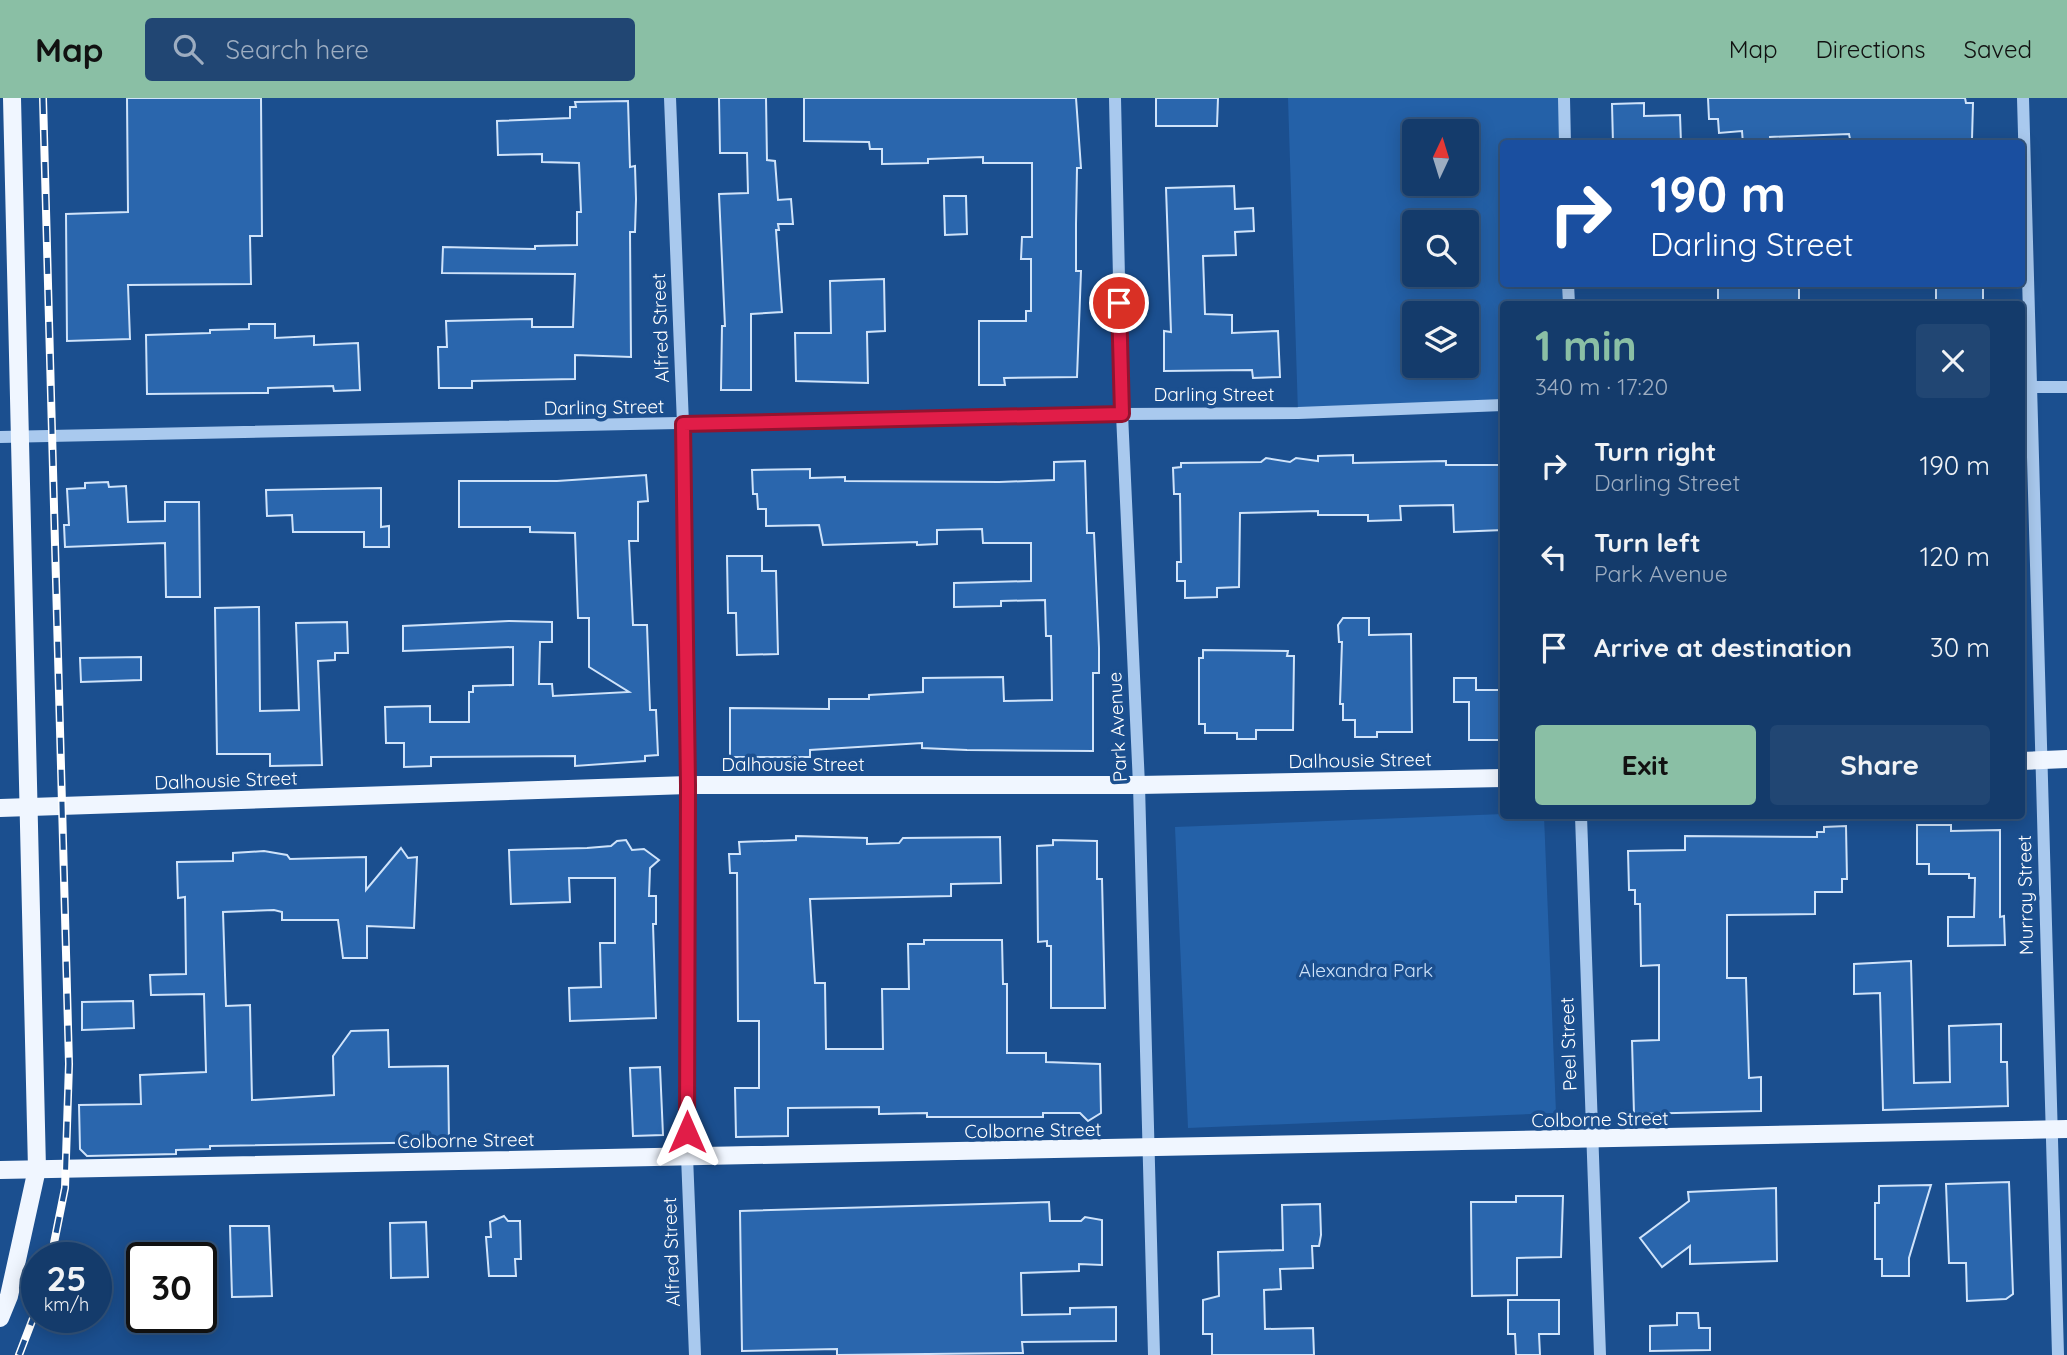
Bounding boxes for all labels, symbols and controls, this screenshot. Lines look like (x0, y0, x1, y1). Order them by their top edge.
search box (145, 18, 635, 81)
text: Map (35, 29, 103, 70)
icon: search (169, 30, 207, 68)
text: Search here (225, 33, 369, 66)
text: Map (1729, 34, 1778, 64)
text: Directions (1816, 34, 1926, 64)
text: Saved (1964, 34, 2032, 64)
north arrow (1402, 119, 1479, 196)
map controls (1402, 119, 1479, 378)
text: 190 m (1650, 163, 1786, 224)
icon: right (1535, 168, 1626, 259)
button: search (1402, 210, 1479, 287)
text: Darling Street (1650, 224, 1854, 264)
street label: Alfred Street (646, 273, 674, 383)
pin (1089, 273, 1149, 333)
icon: arrive (1100, 284, 1138, 322)
button: layers (1402, 301, 1479, 378)
text: 1 min (1535, 319, 1637, 372)
button: close (1916, 324, 1990, 398)
text: 340 m · 17:20 (1535, 372, 1668, 401)
street label: Darling Street (1154, 382, 1274, 406)
street label: Darling Street (543, 394, 665, 420)
text: Turn right (1594, 435, 1716, 468)
icon: right (1535, 447, 1573, 485)
text: 190 m (1920, 449, 1990, 482)
text: Darling Street (1594, 468, 1740, 497)
text: Turn left (1594, 526, 1701, 559)
icon: left (1535, 538, 1573, 576)
text: 120 m (1920, 540, 1990, 573)
text: Park Avenue (1594, 559, 1728, 588)
icon: arrive (1535, 629, 1573, 667)
text: Arrive at destination (1594, 631, 1852, 664)
text: 30 m (1930, 631, 1990, 664)
street label: Park Avenue (1102, 671, 1132, 783)
button: Exit (1535, 725, 1756, 805)
button: Share (1770, 725, 1990, 805)
street label: Dalhousie Street (1288, 747, 1432, 773)
street label: Dalhousie Street (721, 752, 865, 776)
street label: Dalhousie Street (154, 766, 298, 794)
street label: Murray Street (2012, 835, 2038, 955)
park label: Alexandra Park (1299, 958, 1433, 982)
street label: Peel Street (1554, 997, 1582, 1091)
position arrow (650, 1095, 724, 1169)
street label: Colborne Street (1531, 1106, 1669, 1132)
street label: Colborne Street (964, 1117, 1102, 1143)
street label: Colborne Street (397, 1127, 535, 1153)
street label: Alfred Street (657, 1197, 685, 1307)
speed limit sign: 30 (126, 1242, 217, 1333)
text: 25 (46, 1256, 87, 1300)
text: km/h (44, 1293, 89, 1316)

